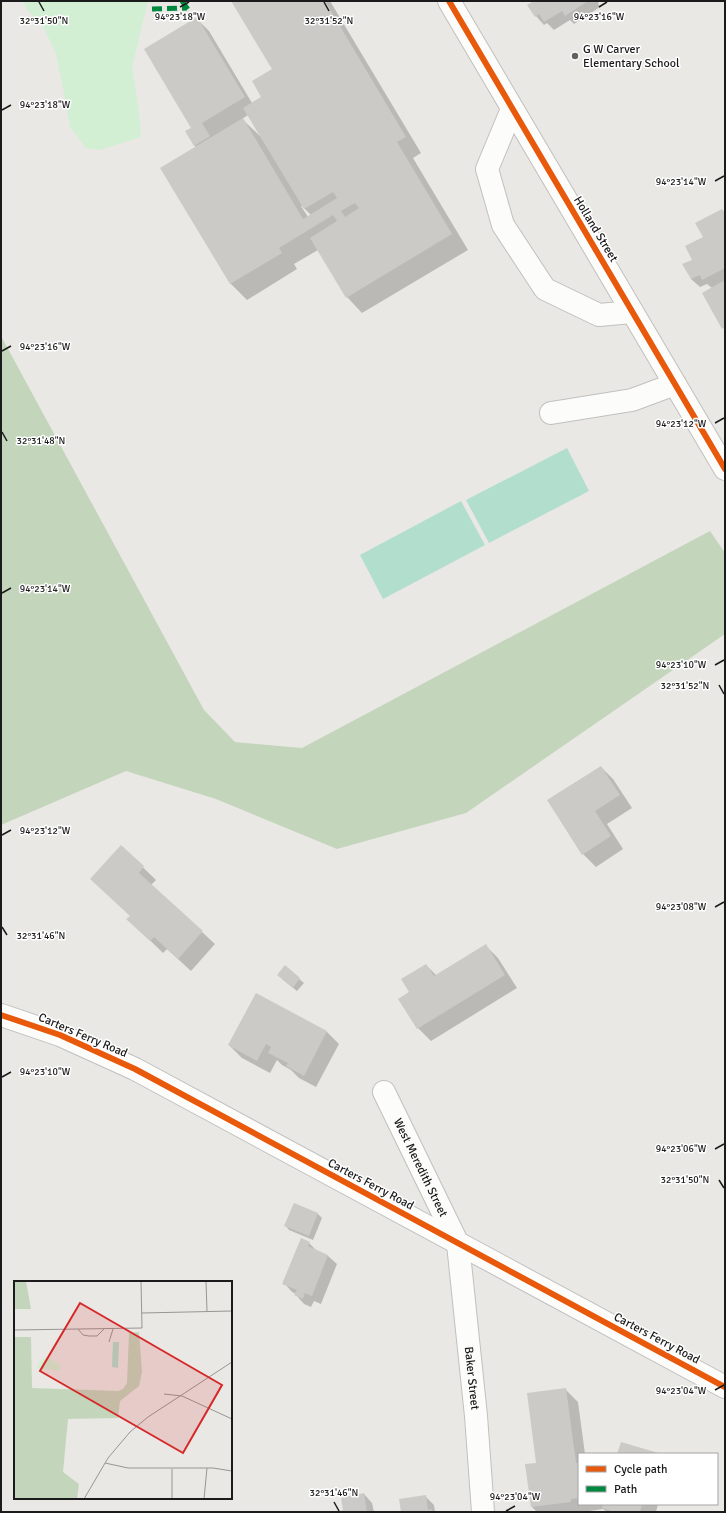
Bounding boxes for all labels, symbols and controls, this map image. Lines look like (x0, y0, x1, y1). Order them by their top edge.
text: 94°23'18"W (155, 11, 206, 23)
text: 94°23'16"W (574, 11, 625, 23)
text: 32°31'50"N (20, 15, 68, 27)
text: 32°31'52"N (305, 15, 353, 27)
place label: G W Carver Elementary School (583, 42, 680, 71)
marker: G W Carver Elementary School (570, 51, 580, 61)
text: 94°23'18"W (20, 99, 71, 111)
text: 94°23'14"W (656, 176, 707, 188)
street label: Holland Street (570, 194, 621, 265)
text: 94°23'16"W (20, 341, 71, 353)
text: 94°23'12"W (656, 418, 707, 430)
text: 32°31'48"N (17, 435, 65, 447)
text: 94°23'14"W (20, 583, 71, 595)
text: 94°23'10"W (656, 659, 707, 671)
text: 32°31'52"N (661, 680, 709, 692)
text: 94°23'12"W (20, 825, 71, 837)
text: 94°23'08"W (656, 901, 707, 913)
text: 32°31'46"N (17, 930, 65, 942)
street label: Carters Ferry Road (36, 1010, 130, 1061)
text: 94°23'10"W (20, 1066, 71, 1078)
street label: West Meredith Street (390, 1116, 451, 1220)
text: 94°23'06"W (656, 1143, 707, 1155)
street label: Carters Ferry Road (325, 1155, 416, 1213)
text: 32°31'50"N (661, 1174, 709, 1186)
inset map (14, 1281, 232, 1499)
street label: Carters Ferry Road (611, 1309, 702, 1367)
street label: Baker Street (461, 1346, 482, 1411)
text: 94°23'04"W (656, 1385, 707, 1397)
legend (578, 1453, 718, 1505)
text: Cycle path (614, 1462, 667, 1477)
text: Path (614, 1482, 637, 1497)
text: 32°31'46"N (310, 1487, 358, 1499)
text: 94°23'04"W (490, 1491, 541, 1503)

